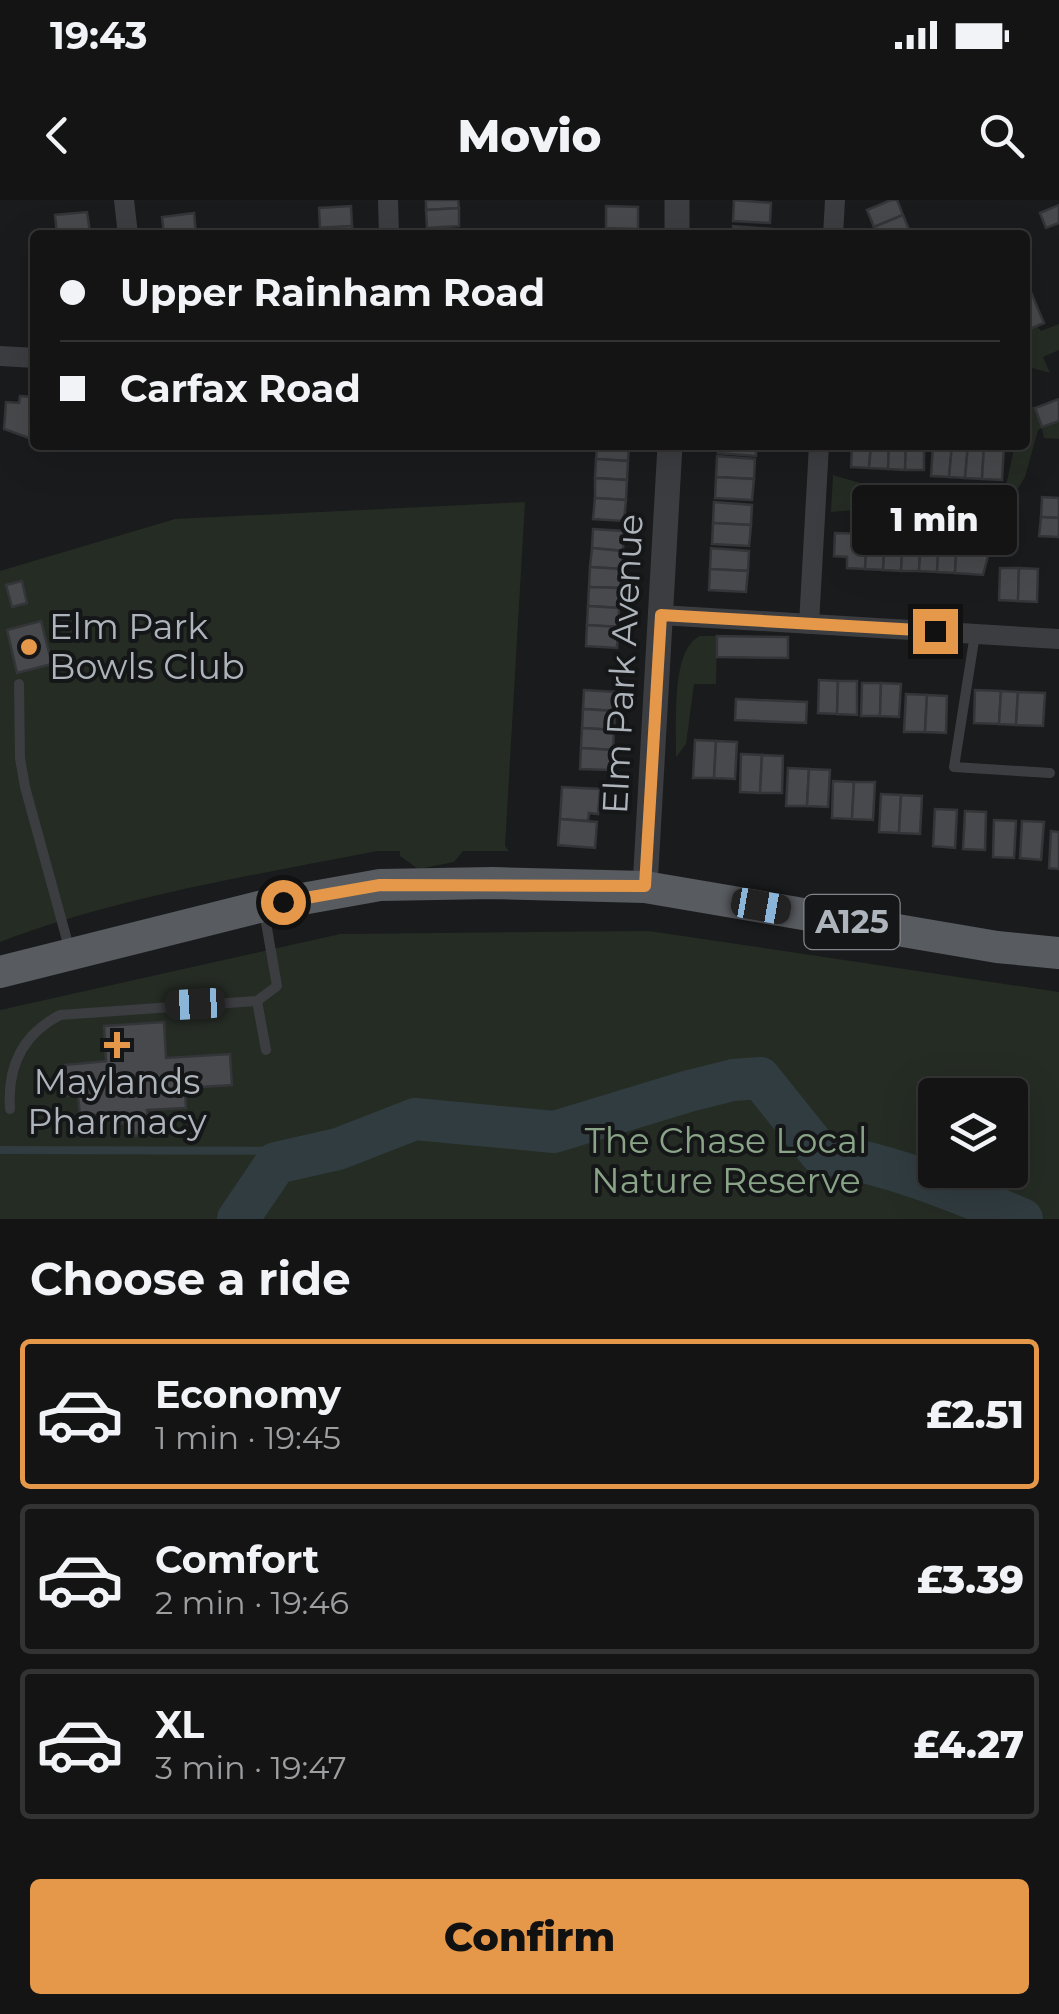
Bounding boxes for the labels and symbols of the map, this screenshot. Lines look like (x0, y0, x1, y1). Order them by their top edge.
callout: 1 min (852, 486, 1018, 556)
street label: Elm Park Avenue (593, 513, 652, 815)
place label: Elm Park Bowls Club (49, 605, 245, 688)
route end (913, 609, 958, 654)
marker: Elm Park Bowls Club (18, 636, 40, 658)
route start (261, 880, 306, 925)
car (729, 886, 793, 926)
road number: A125 (804, 895, 900, 949)
car (164, 987, 226, 1021)
marker: Maylands Pharmacy (106, 1034, 128, 1056)
place label: Maylands Pharmacy (27, 1060, 207, 1143)
park label: The Chase Local Nature Reserve (585, 1119, 867, 1202)

